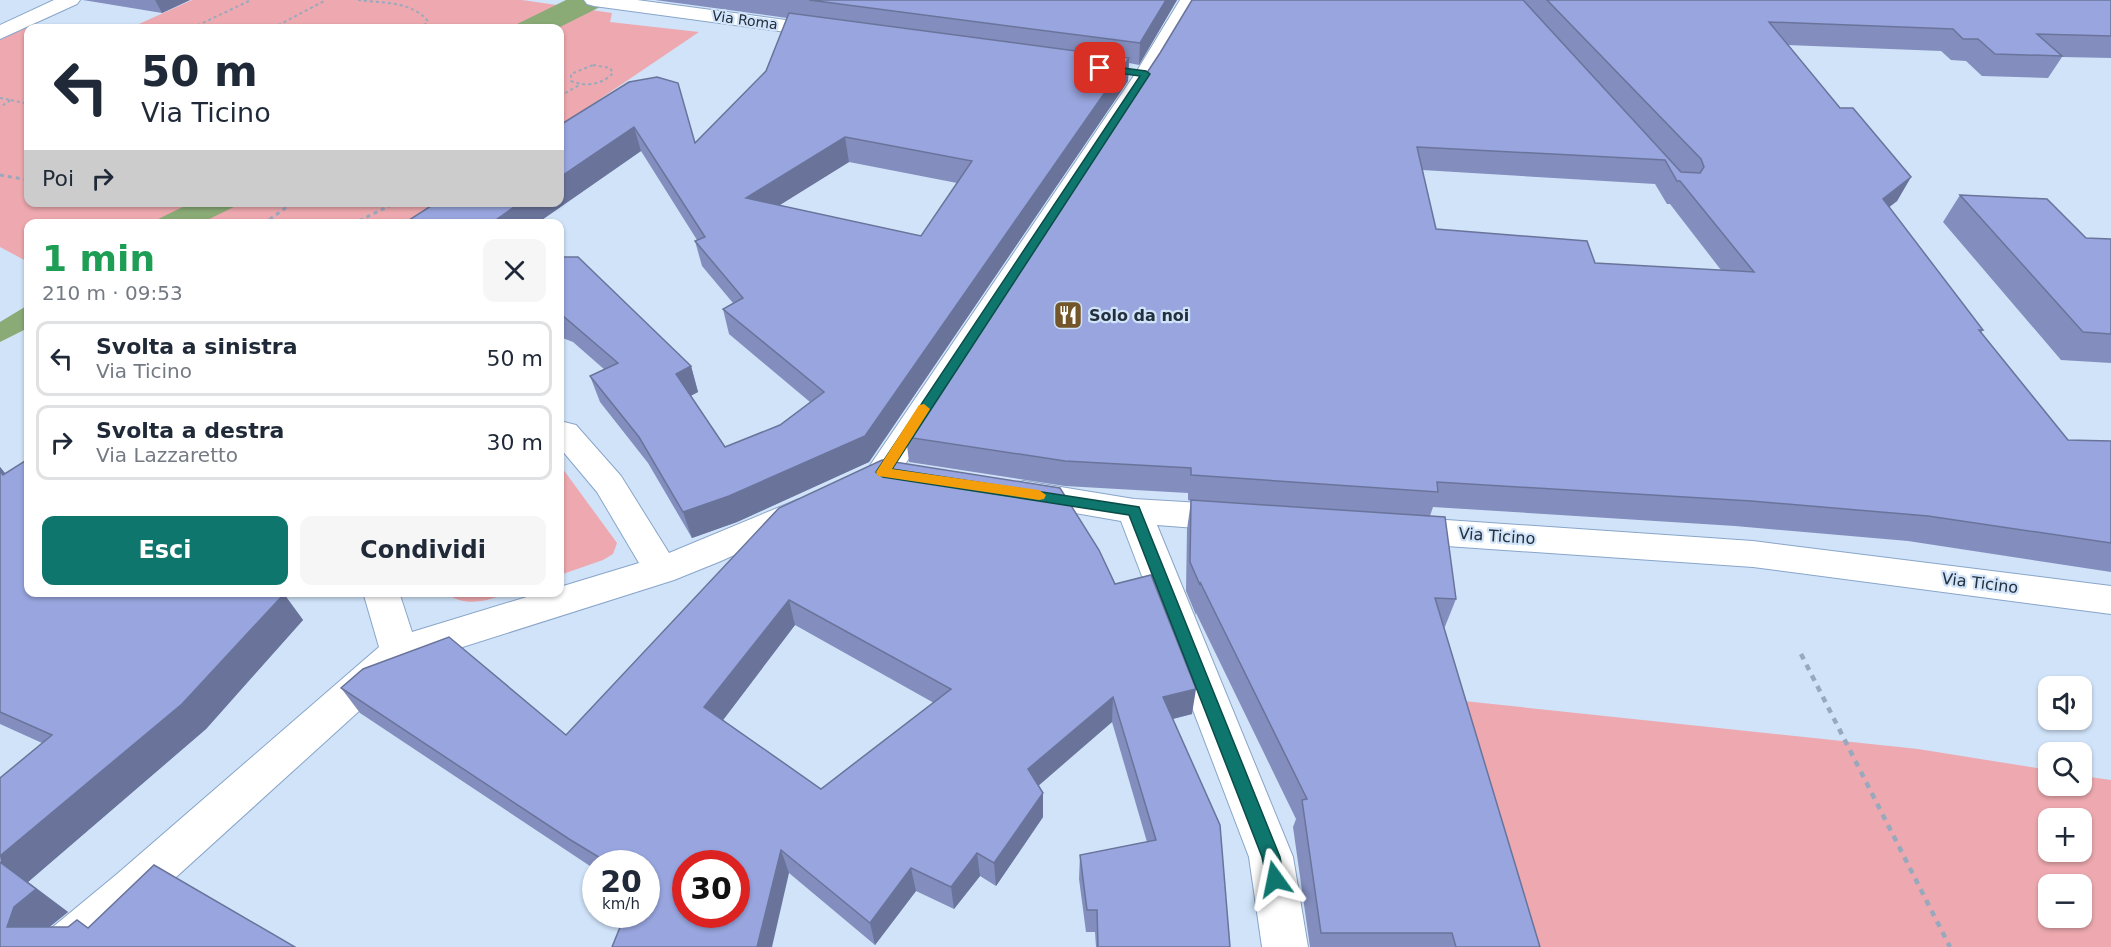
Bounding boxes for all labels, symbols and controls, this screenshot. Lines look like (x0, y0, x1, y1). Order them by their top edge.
street label: Via Roma (711, 7, 779, 33)
pin (1074, 42, 1125, 93)
text: 50 m (141, 47, 258, 96)
icon: left (42, 48, 120, 126)
icon: arrive (1083, 51, 1116, 84)
text: Via Ticino (141, 97, 271, 128)
icon: right (86, 162, 119, 195)
text: Poi (42, 166, 74, 191)
text: 1 min (42, 238, 155, 279)
button: close (483, 239, 546, 302)
text: 210 m · 09:53 (42, 281, 183, 305)
restaurant icon: Solo da noi (1052, 299, 1084, 331)
place label: Solo da noi (1089, 306, 1189, 325)
text: Svolta a sinistra (96, 334, 298, 359)
icon: left (45, 342, 78, 375)
text: 50 m (487, 346, 543, 371)
text: Via Ticino (96, 359, 192, 383)
text: Svolta a destra (96, 418, 284, 443)
icon: right (45, 426, 78, 459)
text: 30 m (487, 430, 543, 455)
text: Via Lazzaretto (96, 443, 238, 467)
button: Esci (42, 516, 288, 585)
button: Condividi (300, 516, 546, 585)
street label: Via Ticino (1458, 524, 1536, 548)
street label: Via Ticino (1941, 569, 2019, 597)
map controls (2038, 676, 2092, 928)
button: sound (2038, 676, 2092, 730)
button: search (2038, 742, 2092, 796)
button: + (2038, 808, 2092, 862)
position arrow (1243, 847, 1307, 911)
speed limit sign: 30 (672, 850, 750, 928)
text: 20 (600, 864, 642, 899)
button: − (2038, 874, 2092, 928)
text: km/h (602, 895, 640, 913)

